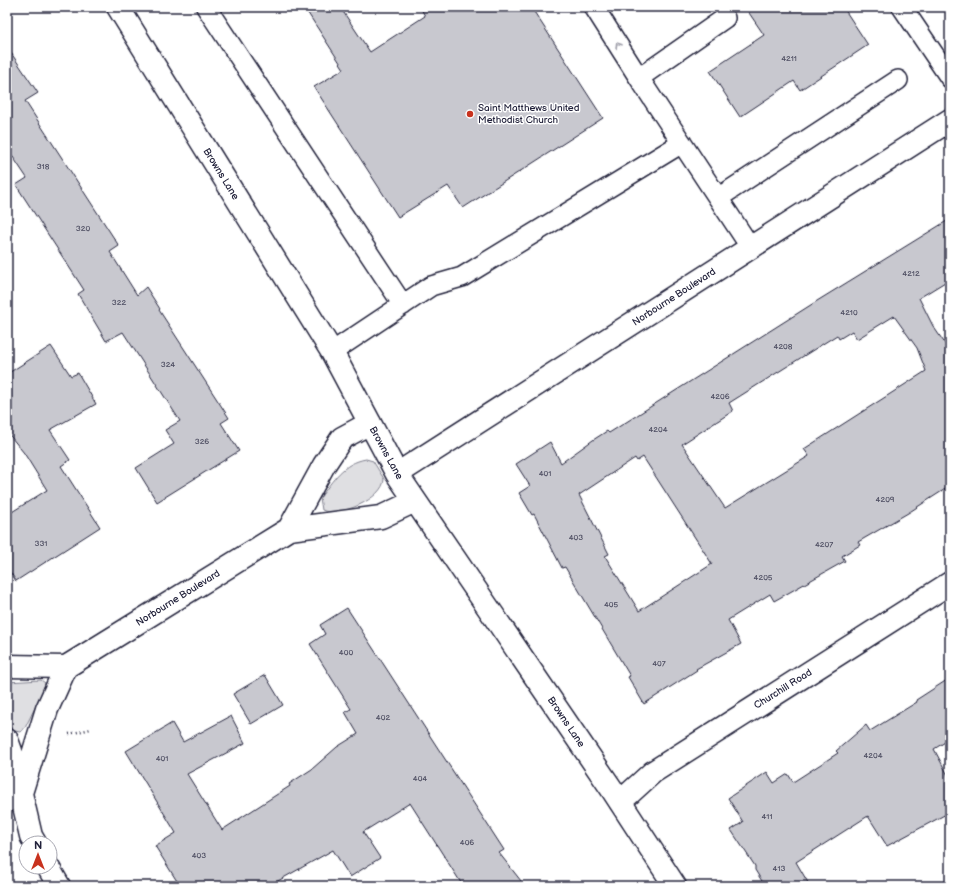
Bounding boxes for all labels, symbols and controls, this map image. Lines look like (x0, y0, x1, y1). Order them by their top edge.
one-way arrow (616, 42, 623, 49)
house number: 4211 (781, 54, 797, 63)
place label: Saint Matthews United Methodist Church (478, 102, 580, 126)
marker: Saint Matthews United Methodist Church (465, 109, 475, 119)
street label: Browns Lane (200, 146, 242, 202)
house number: 318 (37, 162, 50, 171)
house number: 320 (76, 224, 90, 233)
street label: Norbourne Boulevard (630, 265, 718, 328)
house number: 4212 (902, 269, 920, 278)
house number: 322 (112, 298, 126, 307)
house number: 4210 (840, 308, 858, 317)
house number: 4208 (774, 342, 793, 351)
house number: 324 (161, 360, 175, 369)
house number: 4206 (710, 392, 730, 401)
street label: Browns Lane (367, 424, 405, 482)
house number: 4204 (648, 425, 668, 434)
house number: 326 (195, 437, 209, 446)
house number: 401 (539, 469, 551, 478)
house number: 4209 (876, 495, 895, 504)
house number: 403 (569, 533, 583, 542)
house number: 331 (35, 539, 47, 548)
house number: 4207 (815, 540, 833, 549)
street label: Norbourne Boulevard (134, 567, 223, 629)
house number: 4205 (754, 573, 773, 582)
house number: 405 (604, 600, 618, 609)
house number: 400 (339, 648, 353, 657)
house number: 407 (652, 659, 666, 668)
street label: Churchill Road (752, 666, 814, 712)
street label: Browns Lane (545, 694, 587, 750)
house number: 402 (376, 713, 390, 722)
house number: 4204 (863, 751, 883, 760)
house number: 401 (156, 754, 168, 763)
house number: 404 (413, 774, 427, 783)
house number: 411 (761, 812, 773, 821)
north arrow (18, 835, 58, 875)
house number: 406 (460, 838, 474, 847)
text: N (34, 839, 42, 852)
house number: 403 (192, 851, 206, 860)
house number: 413 (773, 864, 786, 873)

